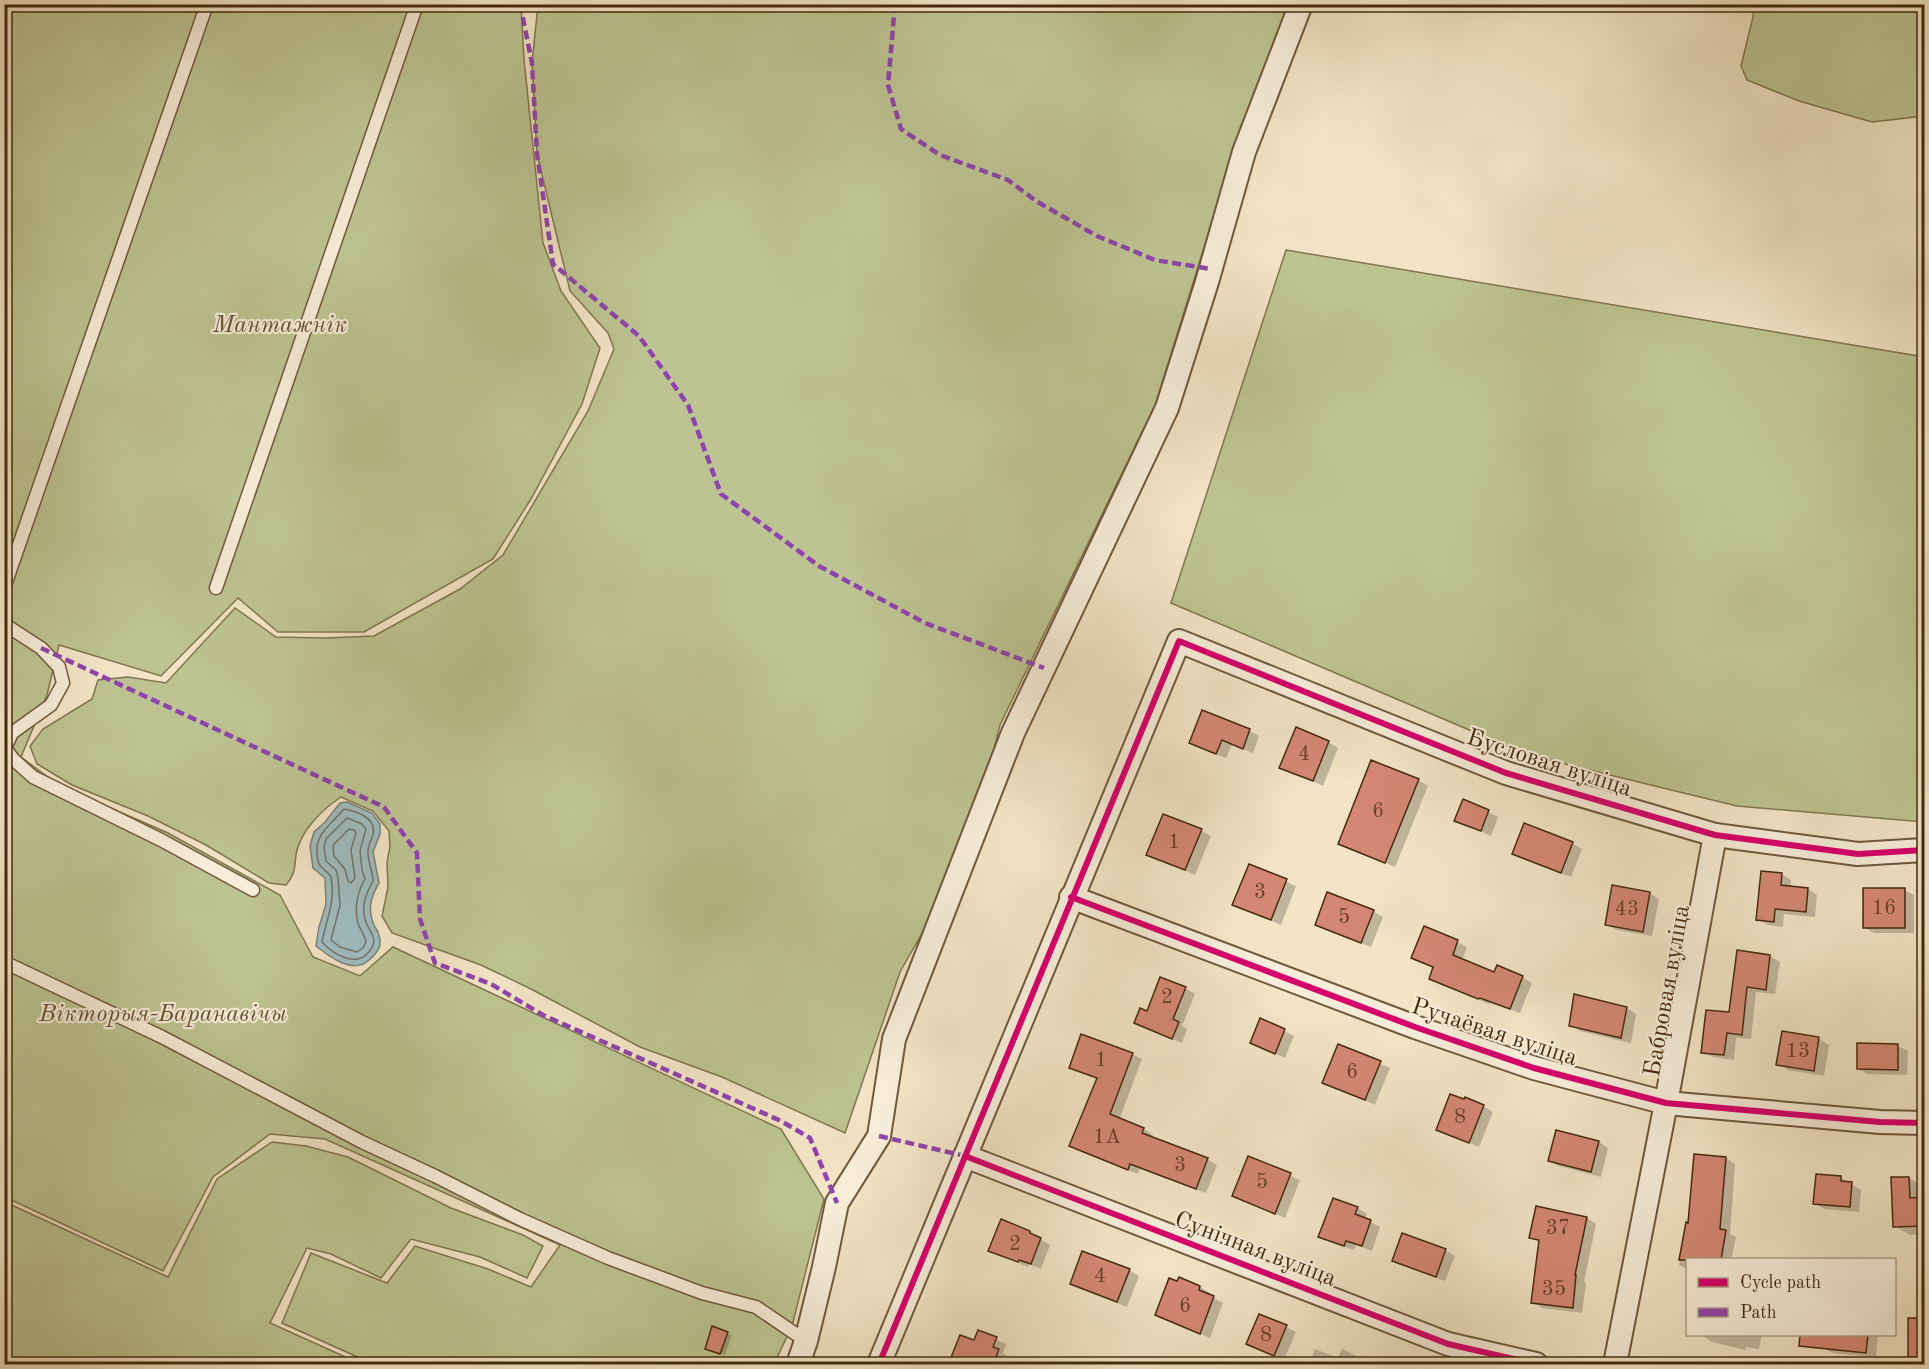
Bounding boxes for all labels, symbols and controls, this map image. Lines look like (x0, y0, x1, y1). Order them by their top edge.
park label: Мантажнік (212, 314, 347, 338)
street label: Бусловая вуліца (1463, 726, 1635, 802)
house number: 4 (1298, 744, 1310, 765)
house number: 6 (1372, 801, 1384, 822)
house number: 1 (1168, 832, 1180, 853)
house number: 3 (1254, 882, 1266, 903)
house number: 16 (1872, 898, 1896, 919)
house number: 43 (1615, 899, 1639, 920)
street label: Бабровая вуліца (1641, 903, 1695, 1079)
house number: 5 (1338, 907, 1350, 928)
house number: 2 (1161, 987, 1173, 1008)
street label: Ручаёвая вуліца (1408, 995, 1580, 1071)
park label: Вікторыя-Баранавічы (38, 1003, 287, 1027)
house number: 13 (1786, 1041, 1810, 1062)
house number: 1 (1095, 1050, 1107, 1071)
house number: 6 (1346, 1062, 1358, 1083)
house number: 8 (1454, 1107, 1466, 1128)
house number: 1А (1093, 1127, 1121, 1148)
house number: 3 (1174, 1155, 1186, 1176)
house number: 5 (1256, 1172, 1268, 1193)
street label: Сунічная вуліца (1171, 1208, 1339, 1292)
house number: 37 (1546, 1218, 1570, 1239)
house number: 2 (1009, 1234, 1021, 1255)
legend (1686, 1258, 1896, 1336)
house number: 4 (1094, 1266, 1106, 1287)
text: Cycle path (1740, 1274, 1821, 1292)
house number: 35 (1542, 1279, 1566, 1300)
house number: 6 (1179, 1296, 1191, 1317)
text: Path (1740, 1304, 1777, 1322)
house number: 8 (1260, 1325, 1272, 1346)

